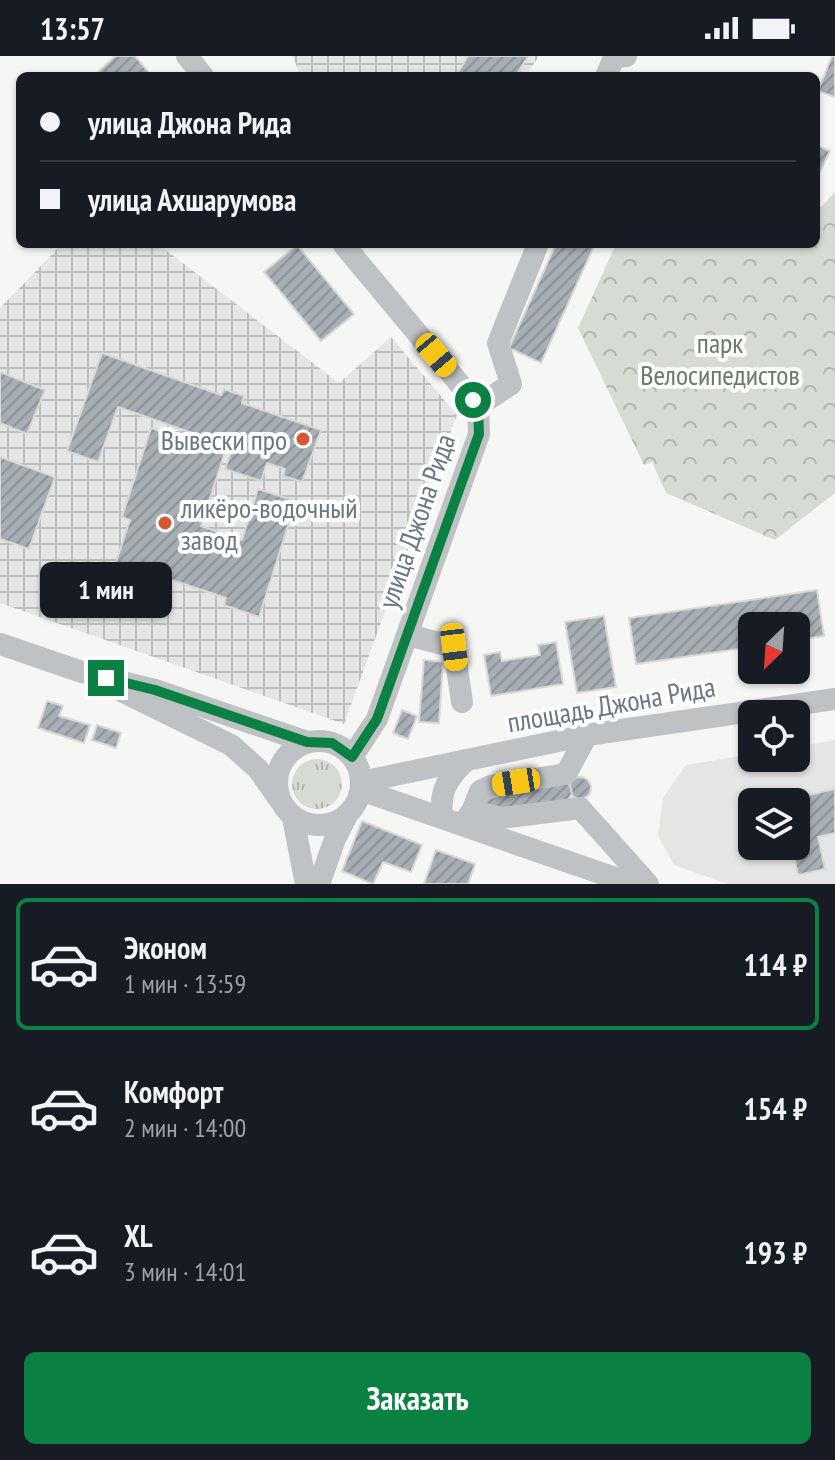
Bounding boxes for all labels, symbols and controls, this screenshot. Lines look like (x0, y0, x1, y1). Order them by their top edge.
text: 13:57 (40, 9, 105, 48)
text: улица Джона Рида (88, 103, 292, 142)
text: улица Ахшарумова (88, 180, 296, 219)
park label: парк Велосипедистов (640, 324, 800, 393)
car (411, 329, 461, 381)
route start (455, 382, 491, 418)
place label: Вывески про (161, 421, 287, 458)
street label: улица Джона Рида (369, 429, 463, 613)
marker: Вывески про (294, 430, 312, 448)
place label: ликёро-водочный завод (180, 489, 358, 558)
marker: ликёро-водочный завод (156, 514, 174, 532)
callout: 1 мин (40, 562, 172, 618)
text: 1 мин (78, 573, 134, 606)
north arrow (738, 612, 810, 684)
map controls (738, 612, 810, 860)
car (439, 622, 469, 672)
route end (88, 660, 124, 696)
street label: площадь Джона Рида (504, 668, 718, 740)
button: locate (738, 700, 810, 772)
car (490, 766, 542, 798)
button: layers (738, 788, 810, 860)
icon: car (28, 928, 100, 1000)
text: Эконом (124, 928, 207, 967)
text: 114 ₽ (743, 945, 807, 984)
text: 1 мин · 13:59 (124, 967, 246, 1000)
icon: car (28, 1072, 100, 1144)
text: Комфорт (124, 1072, 223, 1111)
text: 154 ₽ (743, 1089, 807, 1128)
text: 2 мин · 14:00 (124, 1111, 246, 1144)
icon: car (28, 1216, 100, 1288)
text: XL (124, 1216, 153, 1255)
text: 193 ₽ (743, 1233, 807, 1272)
text: 3 мин · 14:01 (124, 1255, 246, 1288)
button: Заказать (24, 1352, 811, 1444)

